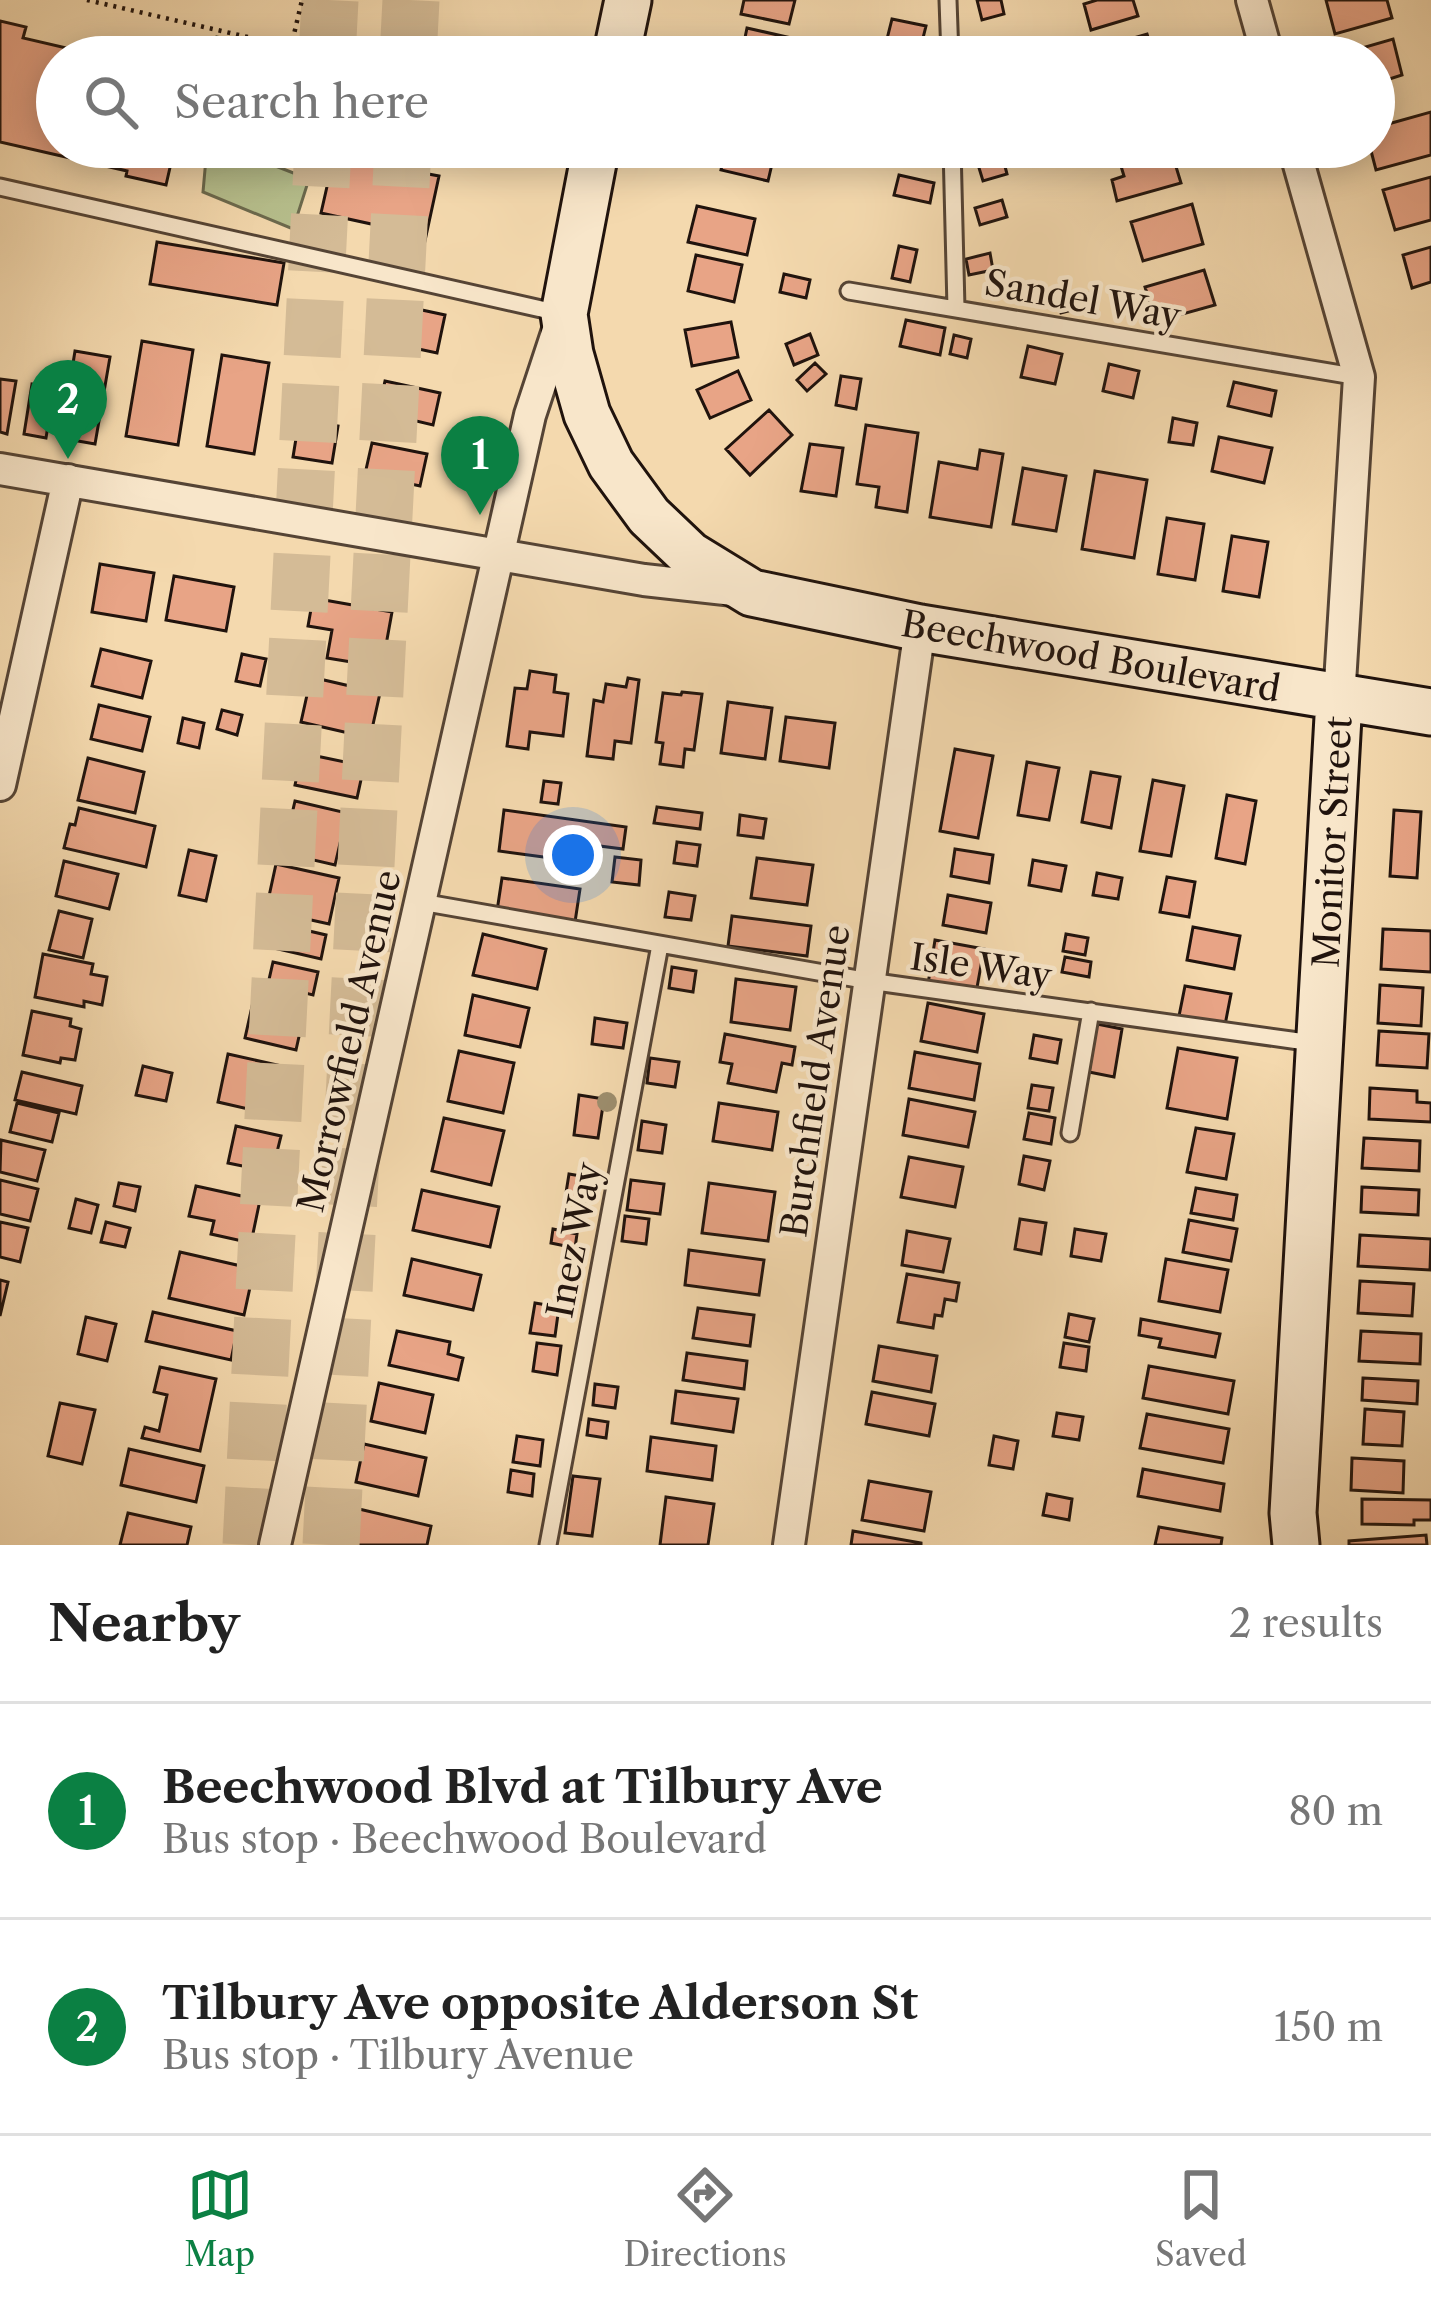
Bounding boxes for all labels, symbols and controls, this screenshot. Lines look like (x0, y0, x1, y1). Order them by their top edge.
search box (36, 36, 1395, 168)
icon: search (78, 69, 144, 135)
text: Search here (174, 74, 429, 130)
street label: Sandel Way (982, 260, 1185, 338)
pin: 2 (29, 360, 107, 459)
pin: 1 (441, 416, 519, 515)
street label: Beechwood Boulevard (898, 601, 1284, 711)
street label: Monitor Street (1303, 715, 1361, 969)
your location (543, 825, 603, 885)
street label: Morrowfield Avenue (288, 866, 410, 1216)
street label: Burchfield Avenue (771, 922, 859, 1240)
street label: Isle Way (907, 934, 1056, 998)
street label: Inez Way (537, 1158, 611, 1321)
text: Nearby (48, 1592, 240, 1654)
text: 2 results (1229, 1599, 1383, 1647)
text: Beechwood Blvd at Tilbury Ave (162, 1759, 883, 1815)
text: 1 (78, 1787, 96, 1835)
text: 80 m (1288, 1787, 1383, 1835)
text: Bus stop · Beechwood Boulevard (162, 1815, 767, 1863)
text: Tilbury Ave opposite Alderson St (162, 1975, 918, 2031)
text: 2 (75, 2003, 99, 2051)
text: 150 m (1274, 2003, 1383, 2051)
text: Bus stop · Tilbury Avenue (162, 2031, 634, 2079)
tab: Map (184, 2162, 255, 2275)
tab: Directions (624, 2162, 787, 2275)
tab: Saved (1155, 2162, 1247, 2275)

